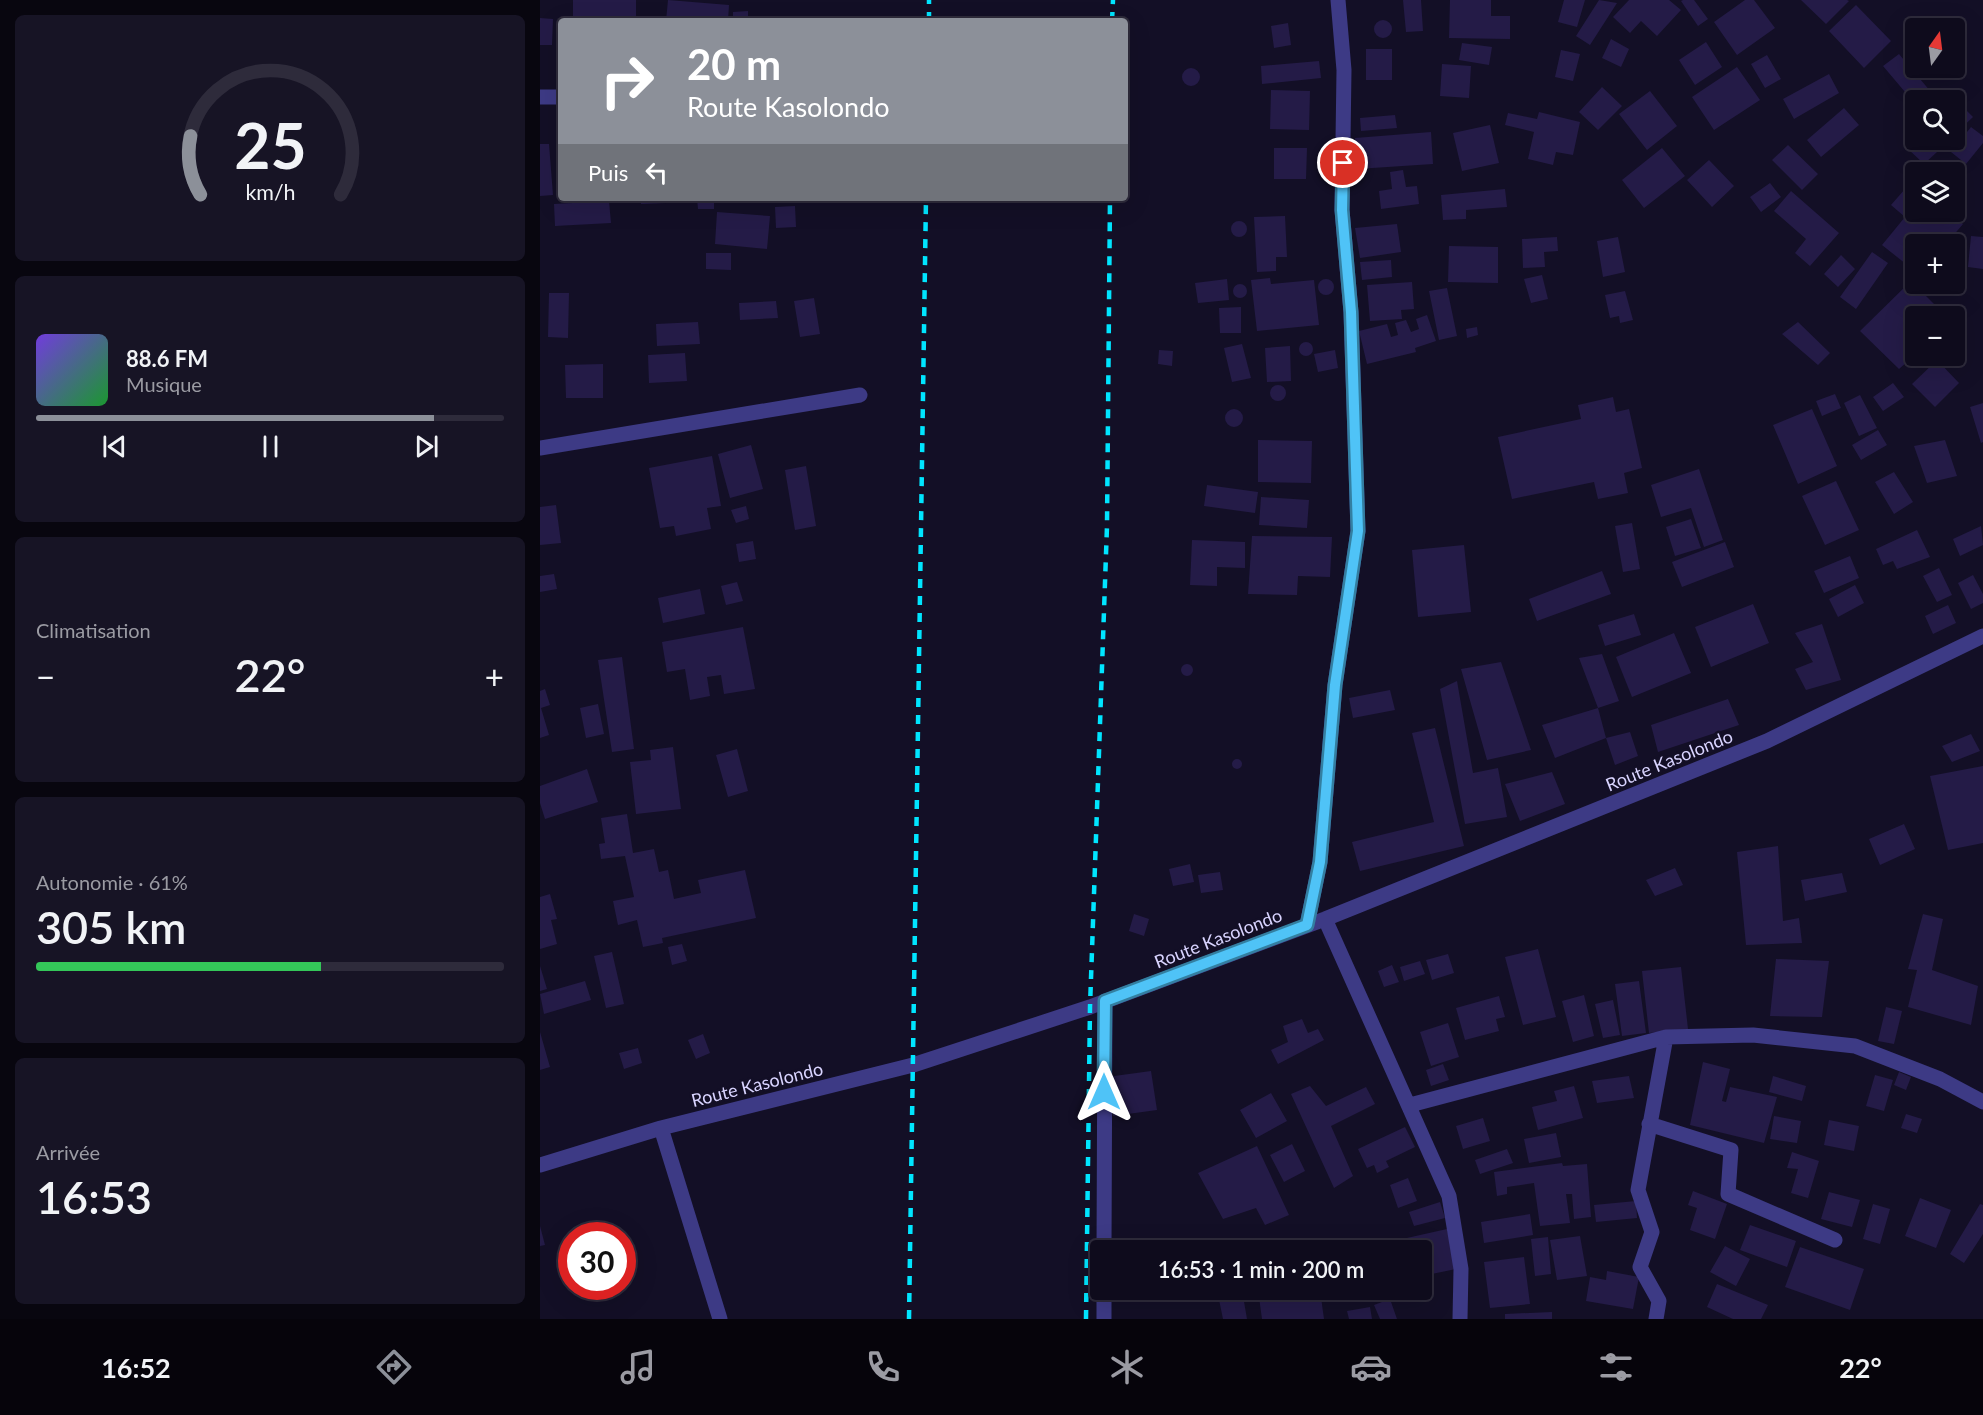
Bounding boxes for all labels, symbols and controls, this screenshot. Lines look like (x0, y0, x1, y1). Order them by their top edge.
north arrow (1905, 18, 1965, 78)
map controls (1905, 18, 1965, 366)
text: 20 m (687, 39, 781, 89)
icon: right (588, 42, 666, 120)
text: Route Kasolondo (687, 90, 890, 123)
button: search (1905, 90, 1965, 150)
text: 25 (234, 107, 306, 182)
pin (1317, 137, 1368, 188)
icon: arrive (1326, 146, 1359, 179)
icon: left (640, 156, 673, 189)
text: Puis (588, 159, 628, 186)
button: layers (1905, 162, 1965, 222)
text: km/h (245, 179, 295, 205)
button: + (1905, 234, 1965, 294)
button: − (1905, 306, 1965, 366)
text: 88.6 FM (126, 345, 208, 372)
text: Musique (126, 372, 202, 396)
icon: previous (98, 430, 131, 463)
icon: pause (254, 430, 287, 463)
icon: next (410, 430, 443, 463)
text: Climatisation (36, 618, 151, 642)
text: 22° (235, 648, 305, 702)
text: − (36, 656, 55, 696)
text: + (485, 656, 504, 696)
street label: Route Kasolondo (1602, 725, 1736, 795)
text: Autonomie · 61% (36, 870, 188, 894)
text: 305 km (36, 900, 186, 954)
street label: Route Kasolondo (1151, 904, 1285, 972)
street label: Route Kasolondo (689, 1057, 825, 1111)
position arrow (1072, 1060, 1136, 1124)
text: Arrivée (36, 1140, 100, 1164)
text: 16:53 (36, 1170, 152, 1224)
speed limit sign: 30 (558, 1222, 636, 1300)
text: 16:53 · 1 min · 200 m (1158, 1256, 1364, 1283)
icon: directions (373, 1346, 415, 1388)
icon: music (617, 1346, 659, 1388)
icon: phone (862, 1346, 904, 1388)
icon: climate (1106, 1346, 1148, 1388)
icon: car (1350, 1346, 1392, 1388)
icon: filters (1595, 1346, 1637, 1388)
text: 16:52 (101, 1351, 171, 1384)
text: 22° (1839, 1351, 1882, 1384)

